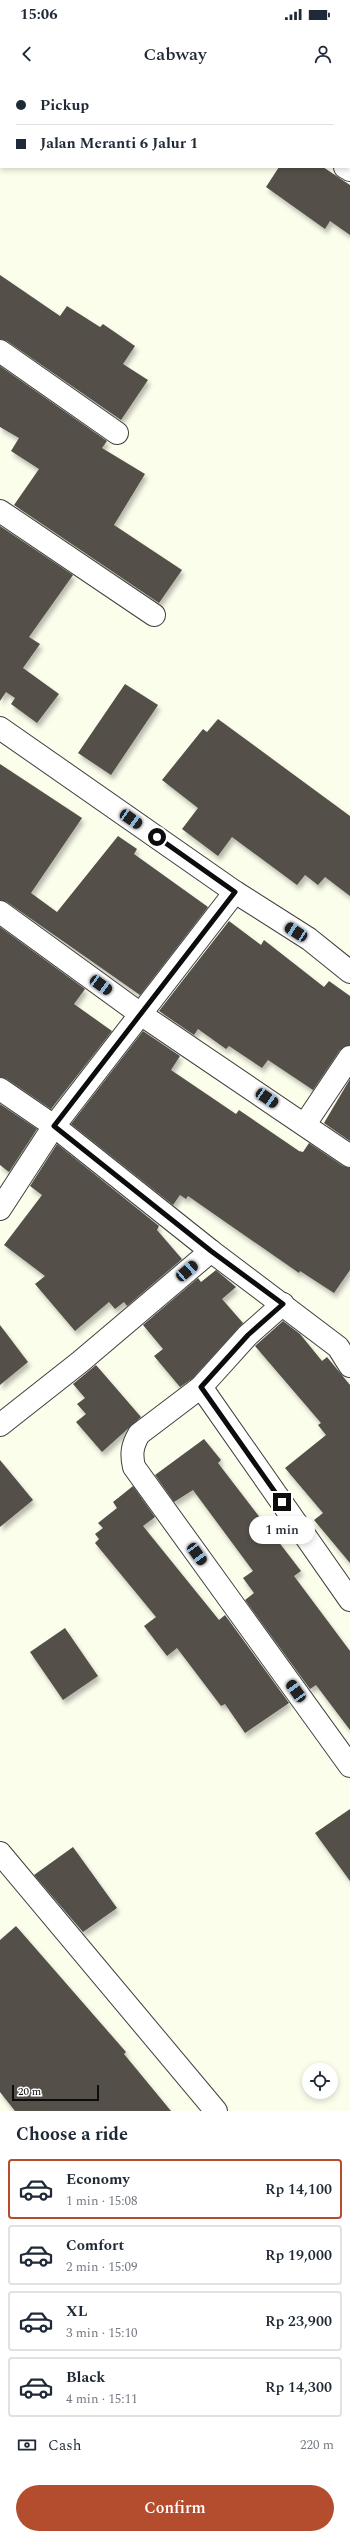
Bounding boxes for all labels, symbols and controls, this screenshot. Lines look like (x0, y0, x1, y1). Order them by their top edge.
text: 15:06 (20, 3, 58, 26)
text: Cabway (143, 41, 207, 68)
icon: back (16, 43, 38, 65)
icon: person (312, 43, 334, 65)
text: Pickup (40, 94, 89, 117)
text: Jalan Meranti 6 Jalur 1 (40, 132, 198, 155)
car (118, 807, 144, 831)
route start (148, 828, 166, 846)
car (283, 920, 309, 944)
car (88, 973, 114, 997)
car (254, 1086, 280, 1110)
car (174, 1259, 200, 1283)
route end (273, 1493, 291, 1511)
callout: 1 min (249, 1516, 315, 1544)
text: 1 min (265, 1520, 299, 1540)
car (185, 1541, 209, 1567)
car (284, 1678, 308, 1704)
map controls (302, 2063, 338, 2099)
button: locate (302, 2063, 338, 2099)
scale bar (12, 2083, 99, 2102)
text: 20 m (18, 2083, 41, 2100)
text: Choose a ride (16, 2121, 128, 2148)
text: Economy (66, 2168, 130, 2191)
icon: car (18, 2171, 54, 2207)
text: Rp 14,100 (265, 2178, 332, 2201)
text: 1 min · 15:08 (66, 2191, 138, 2211)
text: Comfort (66, 2234, 124, 2257)
icon: car (18, 2237, 54, 2273)
text: Rp 19,000 (265, 2244, 332, 2267)
text: 2 min · 15:09 (66, 2257, 138, 2277)
text: XL (66, 2300, 87, 2323)
icon: car (18, 2303, 54, 2339)
text: Rp 23,900 (265, 2310, 332, 2333)
text: 3 min · 15:10 (66, 2323, 138, 2343)
text: Black (66, 2366, 105, 2389)
icon: car (18, 2369, 54, 2405)
text: Rp 14,300 (265, 2376, 332, 2399)
text: 4 min · 15:11 (66, 2389, 138, 2409)
icon: cash (16, 2434, 38, 2456)
text: Cash (48, 2434, 81, 2457)
text: 220 m (300, 2435, 334, 2455)
button: Confirm (16, 2485, 334, 2531)

